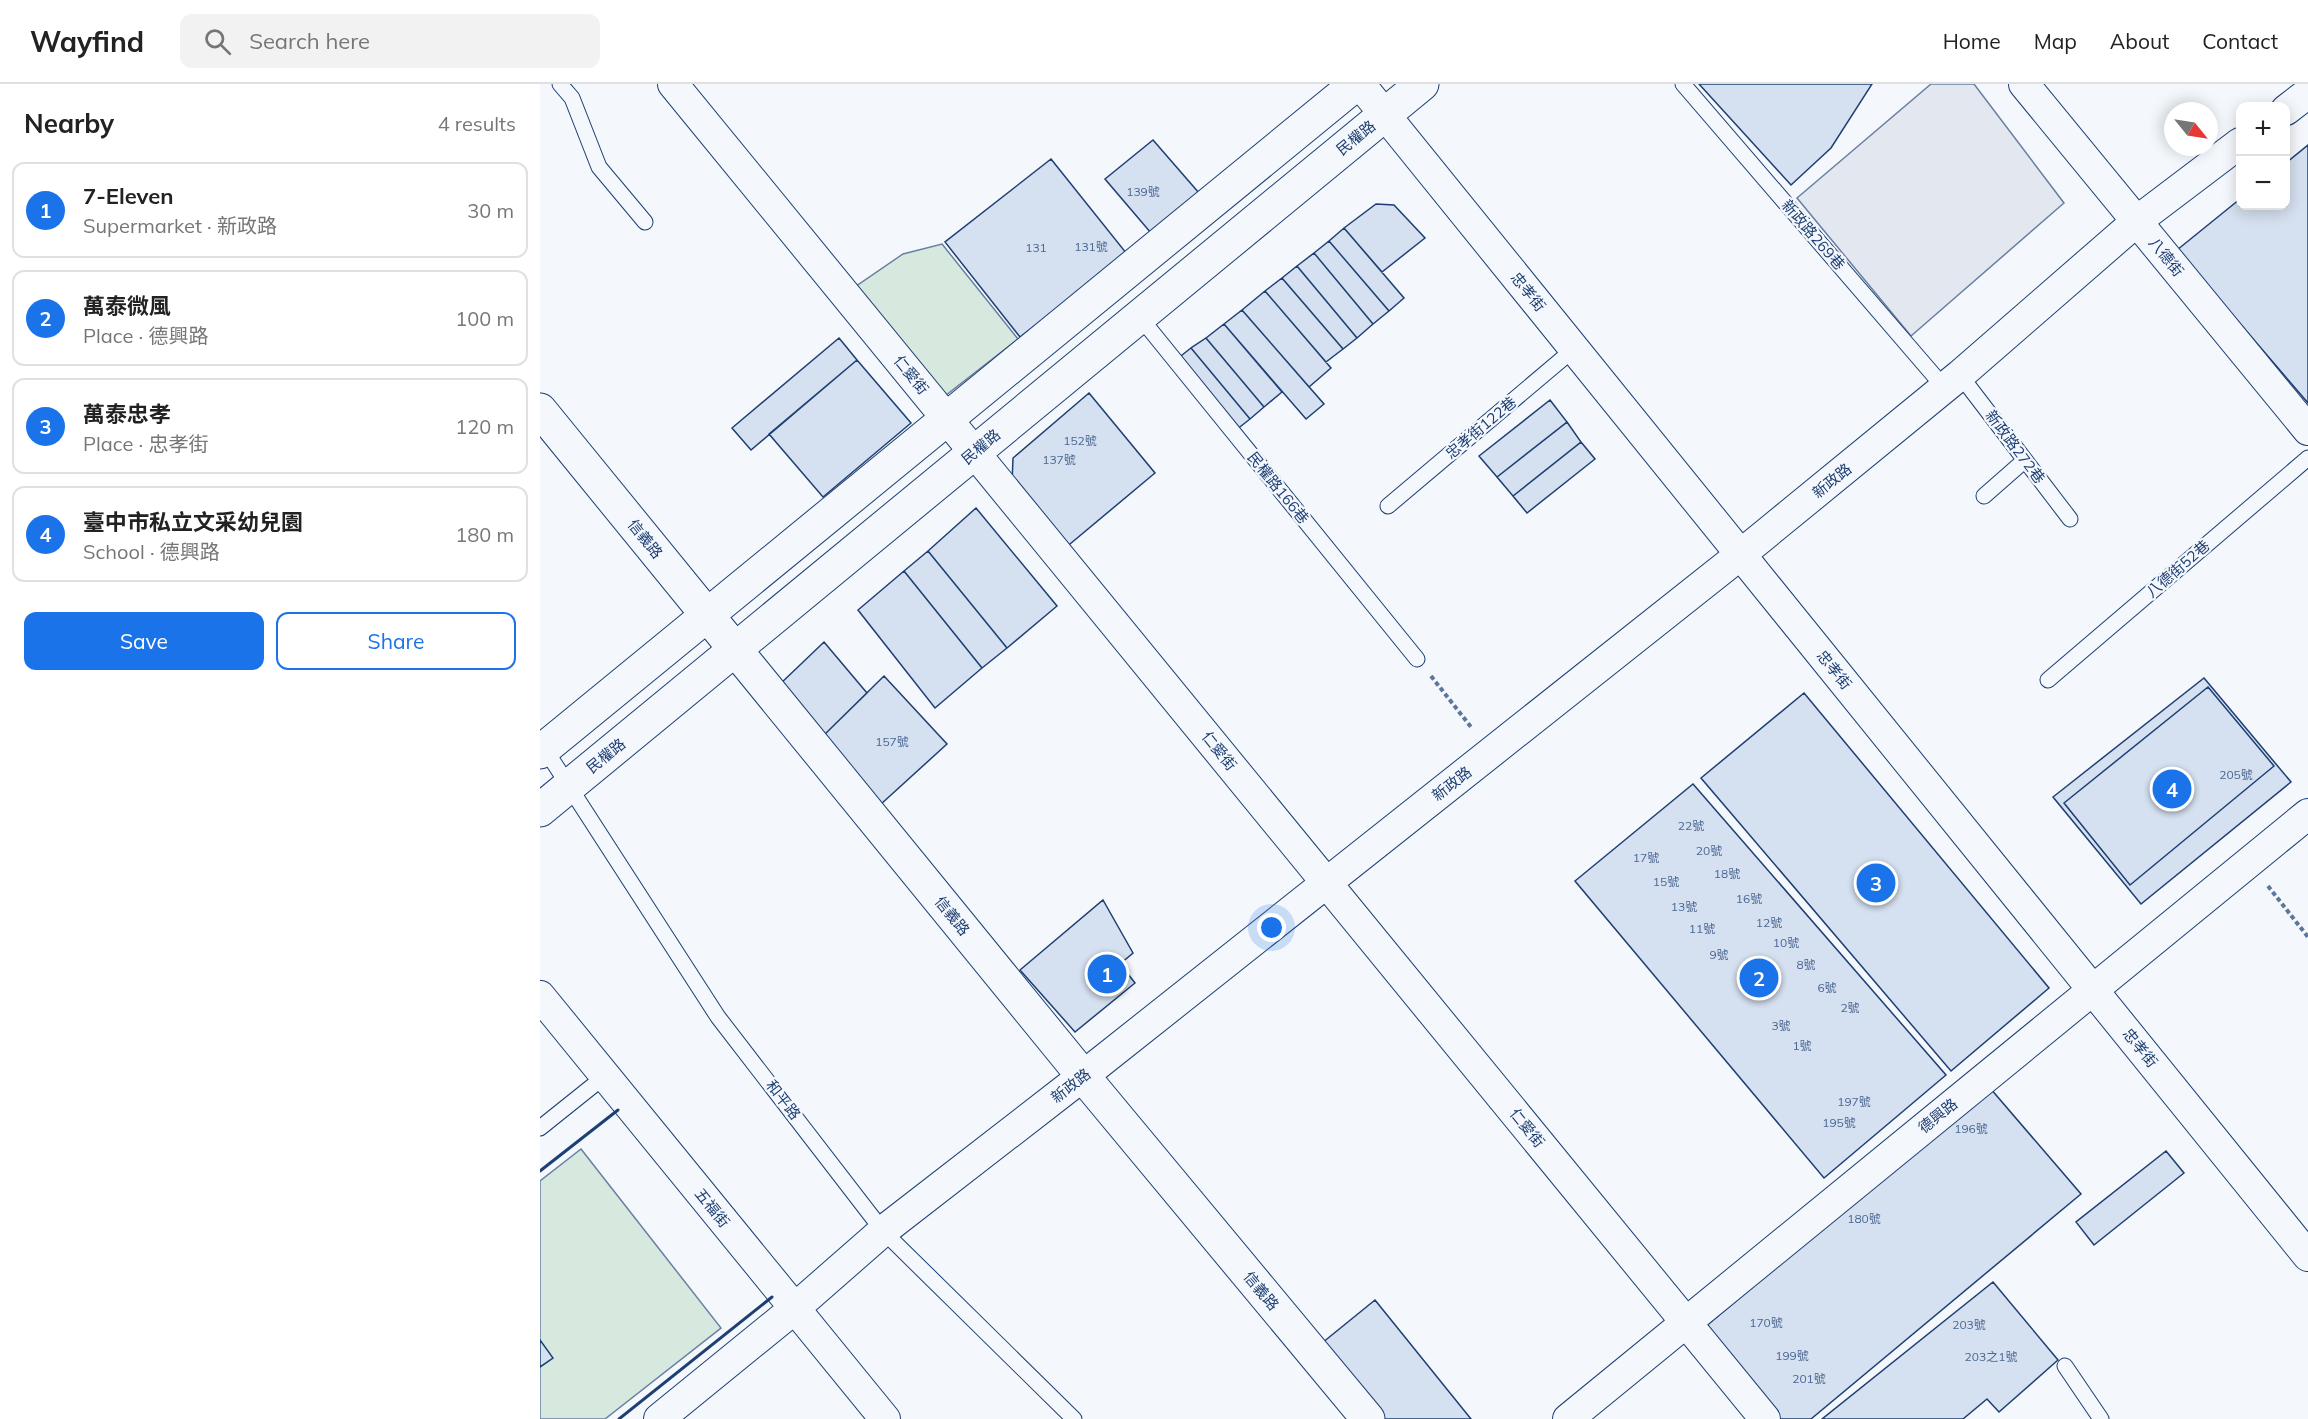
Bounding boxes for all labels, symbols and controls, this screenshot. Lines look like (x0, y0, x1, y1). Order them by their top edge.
search box (180, 14, 600, 68)
text: Wayfind (30, 24, 144, 59)
icon: search (201, 25, 234, 58)
text: Search here (249, 27, 370, 55)
text: Home (1943, 28, 2001, 54)
text: Map (2034, 28, 2077, 54)
text: About (2110, 28, 2169, 54)
text: Contact (2202, 28, 2278, 54)
north arrow (2164, 102, 2218, 156)
map controls (2236, 102, 2290, 210)
button: + (2236, 102, 2290, 156)
text: Nearby (24, 107, 114, 140)
text: 4 results (438, 111, 516, 136)
street label: 民權路 (1332, 116, 1379, 159)
button: − (2236, 156, 2290, 210)
text: 7-Eleven (83, 182, 174, 210)
house number: 139號 (1126, 184, 1160, 199)
street label: 新政路269巷 (1778, 196, 1849, 274)
text: 1 (40, 198, 52, 223)
text: 30 m (467, 198, 514, 223)
text: Supermarket · 新政路 (83, 213, 277, 238)
street label: 八德街 (2145, 233, 2188, 280)
house number: 131號 (1074, 239, 1108, 254)
house number: 131 (1025, 240, 1047, 255)
street label: 忠孝街 (1507, 268, 1550, 315)
text: 萬泰微風 (83, 292, 171, 320)
text: 2 (40, 306, 52, 331)
text: 100 m (455, 306, 514, 331)
text: Place · 德興路 (83, 323, 208, 348)
street label: 仁愛街 (890, 351, 933, 398)
street label: 忠孝街122巷 (1441, 392, 1520, 463)
text: 萬泰忠孝 (83, 400, 171, 428)
street label: 新政路272巷 (1982, 406, 2049, 487)
text: 3 (40, 414, 52, 439)
text: 120 m (455, 414, 514, 439)
street label: 民權路 (957, 425, 1004, 468)
text: Place · 忠孝街 (83, 431, 208, 456)
house number: 152號 (1063, 433, 1097, 448)
street label: 民權路166巷 (1244, 448, 1313, 527)
house number: 137號 (1042, 452, 1076, 467)
street label: 新政路 (1808, 459, 1855, 502)
text: 臺中市私立文采幼兒園 (83, 508, 303, 536)
street label: 信義路 (624, 515, 667, 562)
text: 4 (40, 522, 52, 547)
text: 180 m (455, 522, 514, 547)
street label: 八德街52巷 (2142, 536, 2213, 601)
text: School · 德興路 (83, 539, 220, 564)
button: Save (24, 612, 264, 670)
button: Share (276, 612, 516, 670)
street label: 忠孝街 (1813, 646, 1856, 693)
street label: 仁愛街 (1198, 727, 1241, 774)
street label: 民權路 (582, 734, 629, 777)
house number: 157號 (875, 734, 909, 749)
street label: 新政路 (1428, 762, 1475, 805)
pin: 4 (2152, 766, 2192, 812)
house number: 205號 (2219, 767, 2253, 782)
house number: 22號 (1678, 818, 1704, 833)
house number: 20號 (1696, 843, 1722, 858)
house number: 17號 (1633, 850, 1659, 865)
pin: 3 (1856, 860, 1896, 906)
house number: 18號 (1714, 866, 1740, 881)
house number: 15號 (1653, 874, 1679, 889)
house number: 16號 (1736, 891, 1762, 906)
street label: 信義路 (931, 892, 974, 939)
house number: 13號 (1671, 899, 1697, 914)
your location (1257, 913, 1286, 942)
house number: 12號 (1756, 915, 1782, 930)
house number: 11號 (1689, 921, 1715, 936)
house number: 10號 (1773, 935, 1799, 950)
house number: 9號 (1709, 947, 1729, 962)
pin: 1 (1088, 952, 1126, 996)
pin: 2 (1740, 956, 1778, 1000)
house number: 8號 (1796, 957, 1816, 972)
house number: 6號 (1817, 980, 1837, 995)
house number: 2號 (1840, 1000, 1860, 1015)
house number: 3號 (1771, 1018, 1791, 1033)
street label: 忠孝街 (2119, 1024, 2162, 1071)
house number: 1號 (1792, 1038, 1812, 1053)
street label: 新政路 (1047, 1064, 1094, 1107)
street label: 和平路 (762, 1076, 805, 1123)
house number: 197號 (1837, 1094, 1871, 1109)
street label: 德興路 (1914, 1094, 1961, 1137)
street label: 仁愛街 (1506, 1104, 1549, 1151)
house number: 195號 (1822, 1115, 1856, 1130)
house number: 196號 (1954, 1121, 1988, 1136)
street label: 五福街 (691, 1184, 734, 1231)
house number: 180號 (1847, 1211, 1881, 1226)
street label: 信義路 (1240, 1267, 1283, 1314)
house number: 170號 (1749, 1315, 1783, 1330)
house number: 203號 (1952, 1317, 1986, 1332)
house number: 199號 (1775, 1348, 1809, 1363)
house number: 203之1號 (1965, 1349, 2017, 1364)
house number: 201號 (1792, 1371, 1826, 1386)

